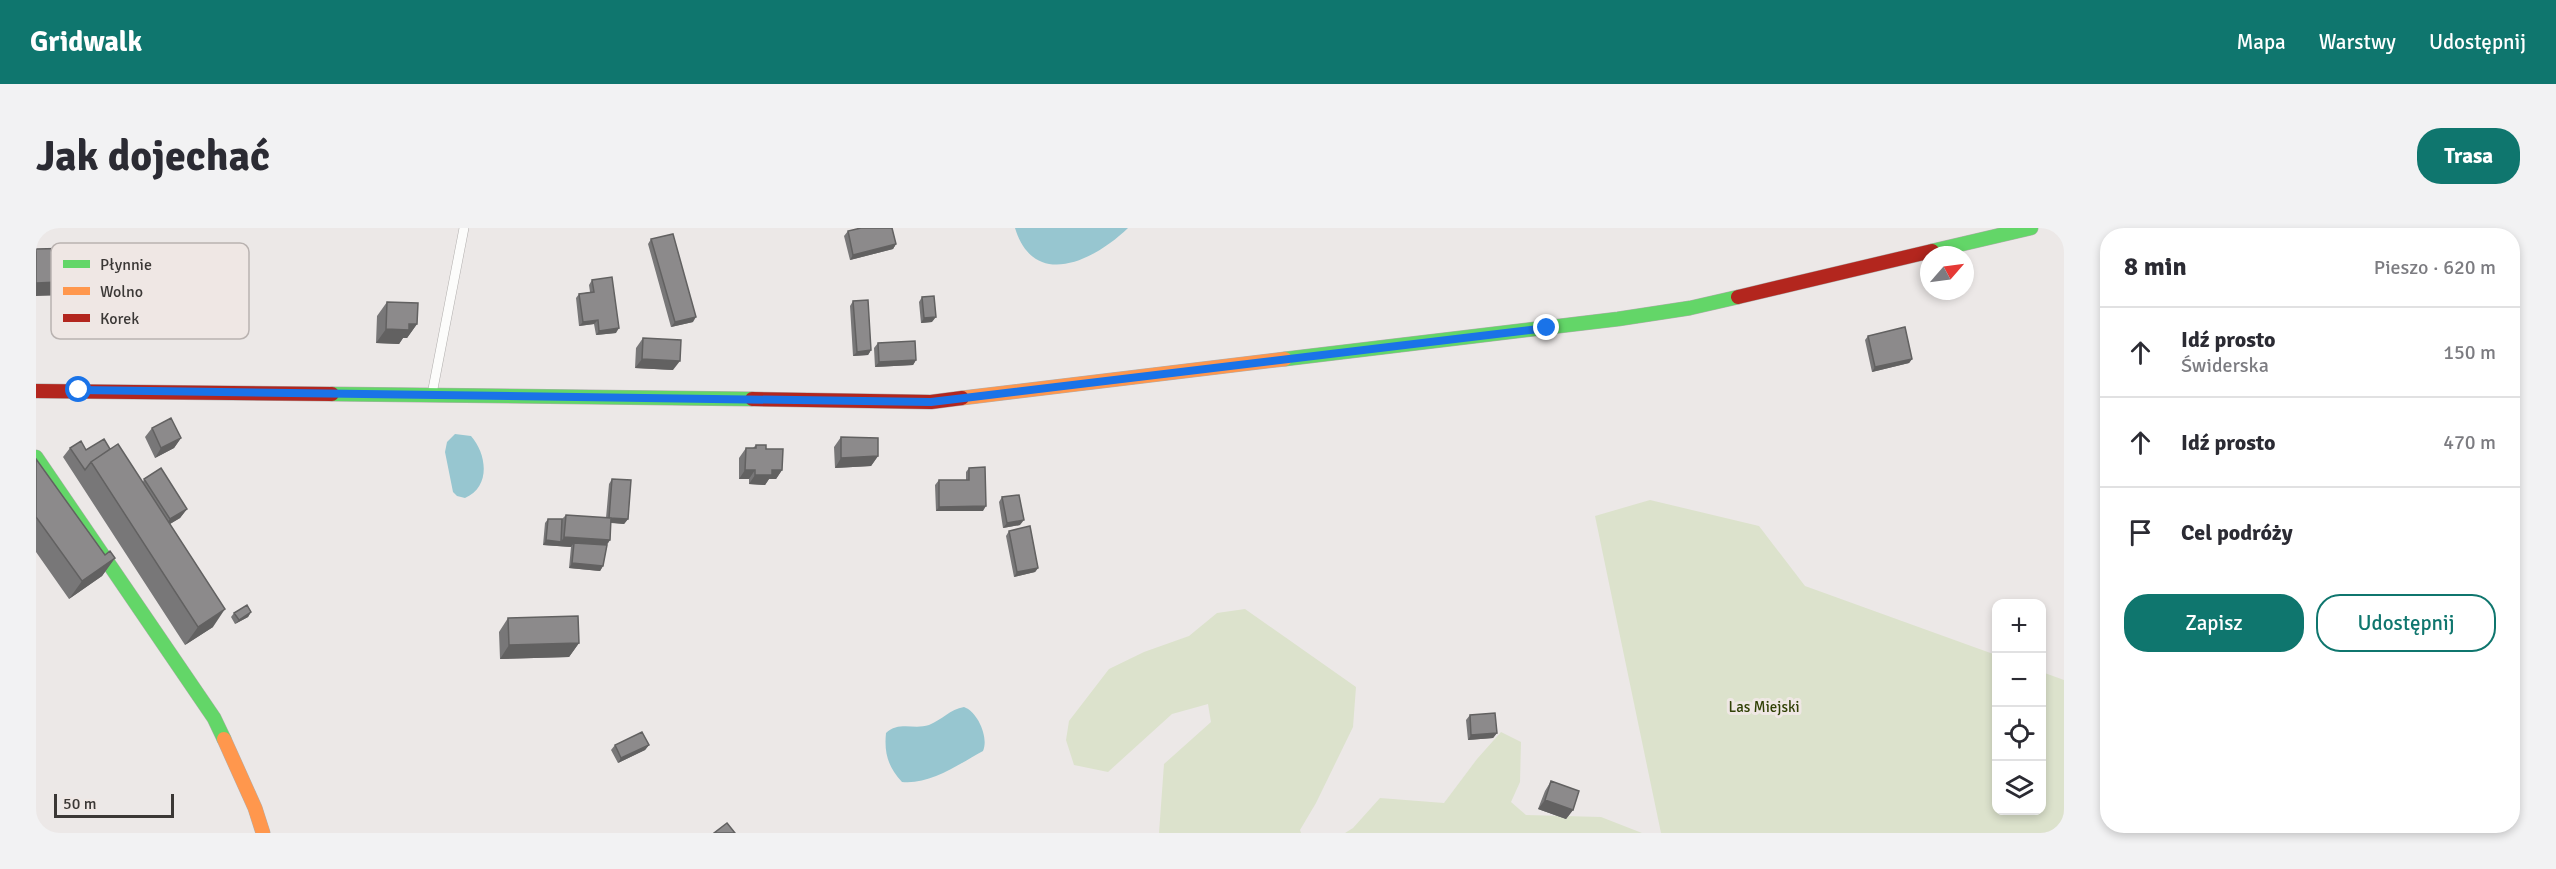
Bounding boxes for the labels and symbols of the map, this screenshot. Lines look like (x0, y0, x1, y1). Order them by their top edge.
legend (51, 243, 249, 339)
north arrow (1920, 246, 1974, 300)
text: Płynnie (100, 255, 152, 275)
text: Wolno (100, 282, 143, 302)
text: Korek (100, 309, 139, 329)
route end (1533, 314, 1559, 340)
route start (65, 376, 91, 402)
park label: Las Miejski (1728, 698, 1800, 716)
scale bar (54, 791, 174, 818)

